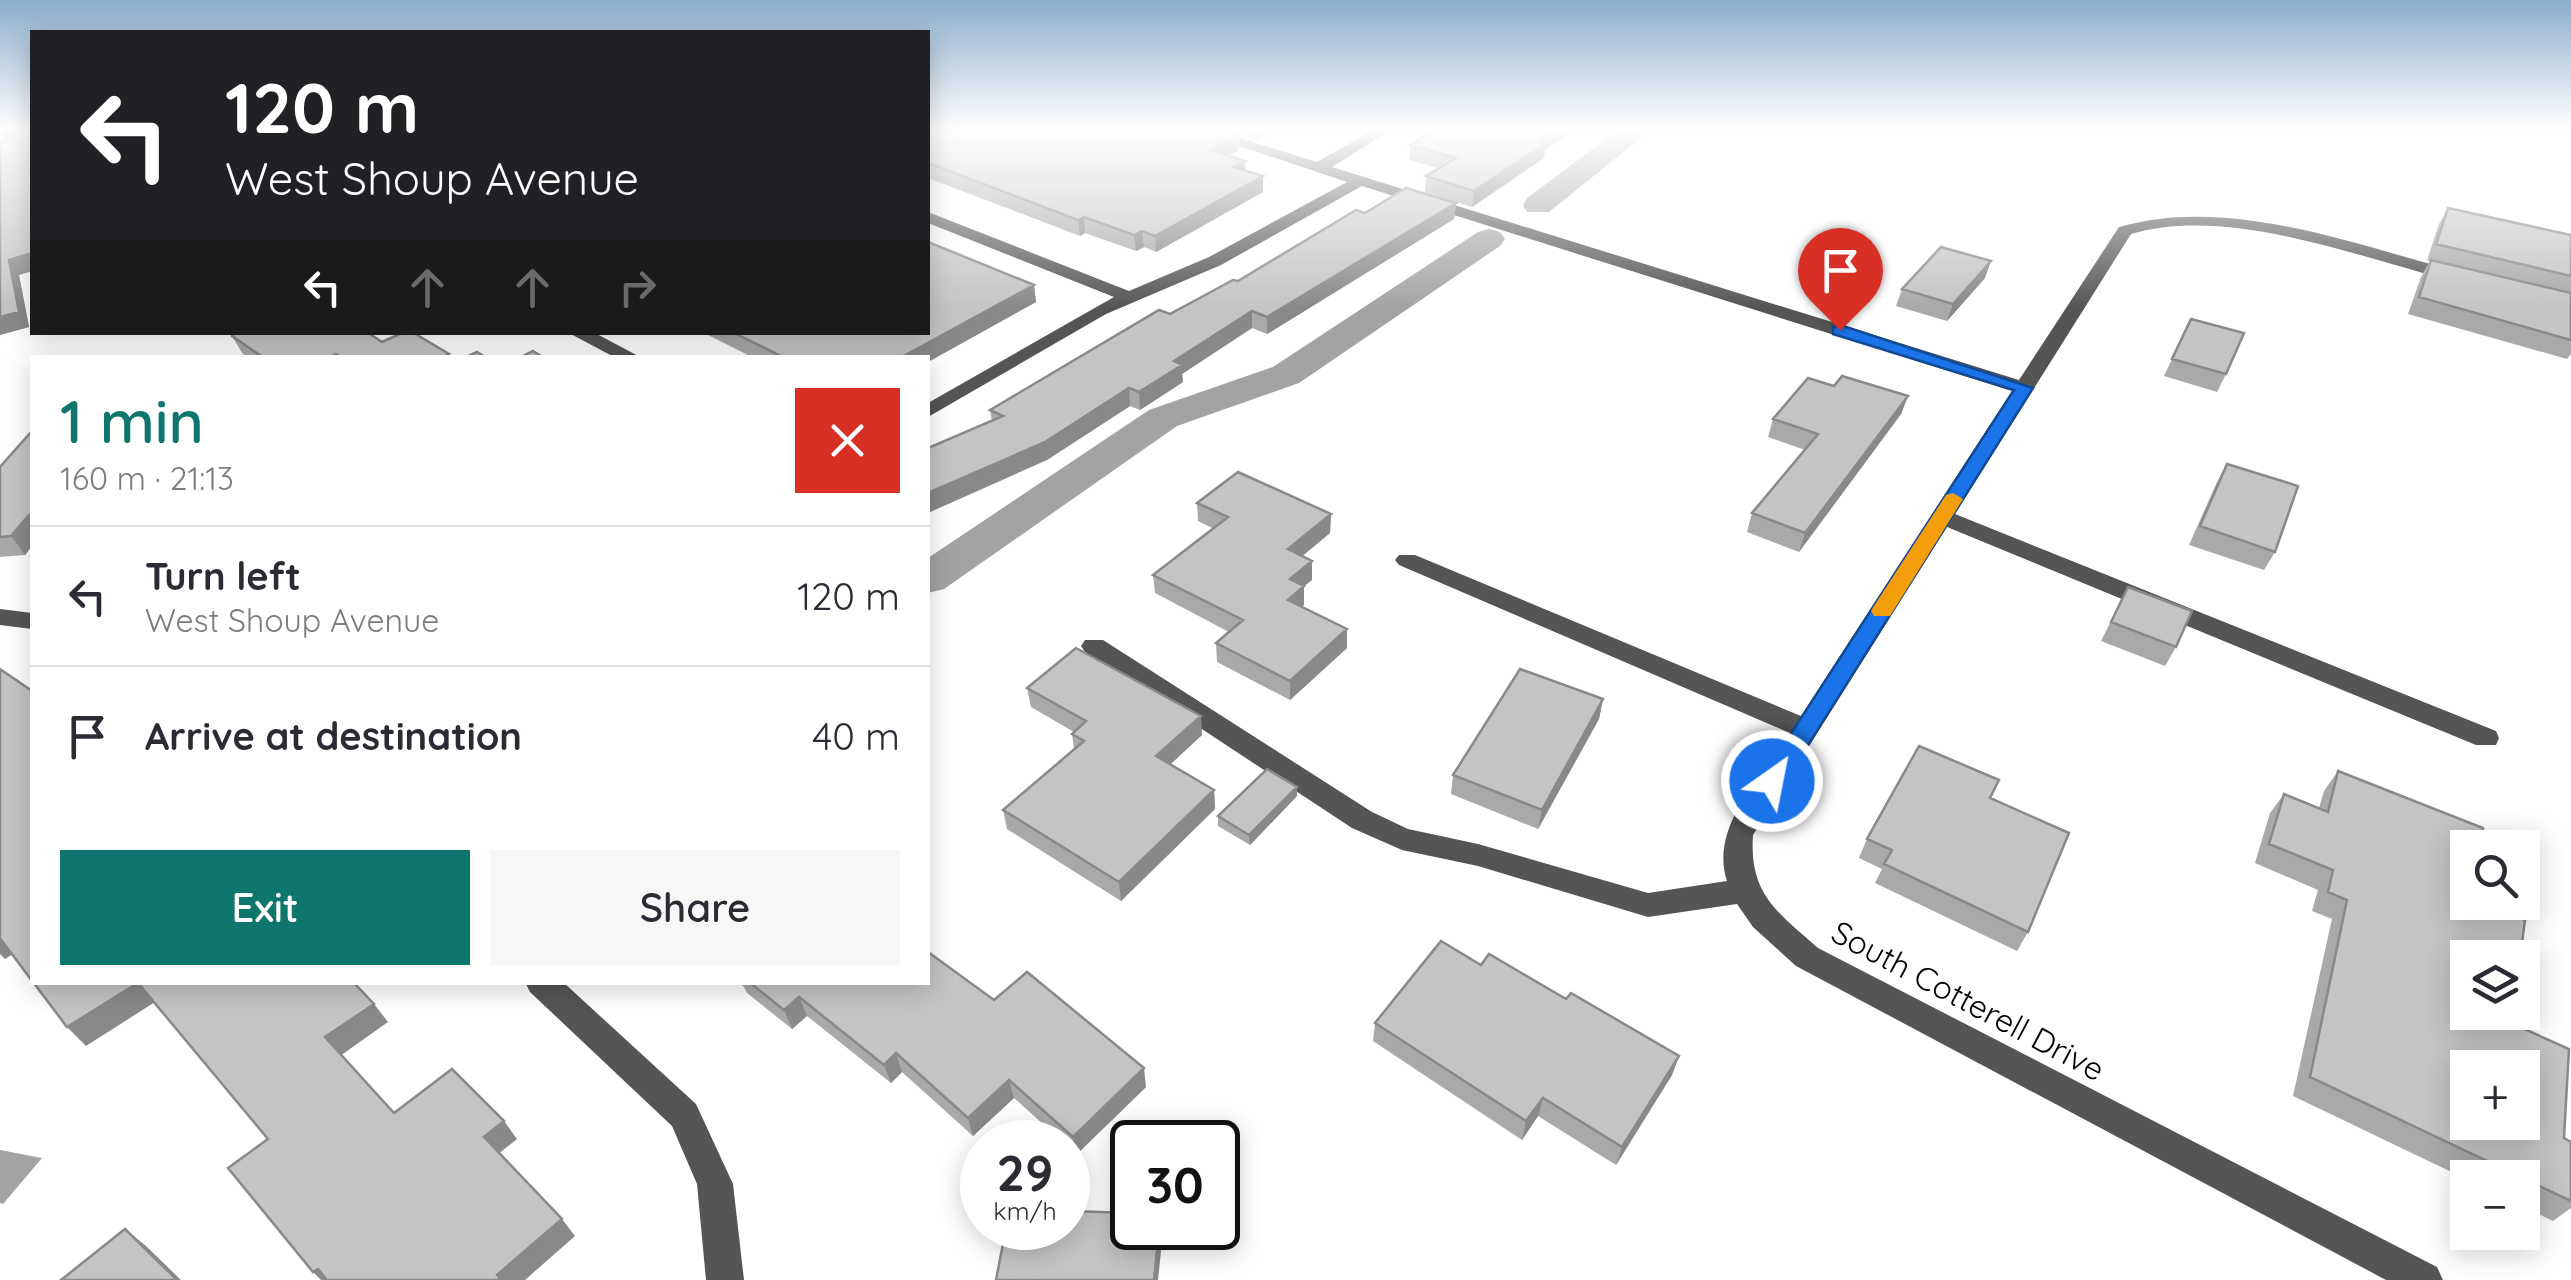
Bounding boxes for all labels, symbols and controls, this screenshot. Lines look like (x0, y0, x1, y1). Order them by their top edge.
text: 120 m (225, 63, 419, 151)
icon: left (60, 70, 190, 200)
text: West Shoup Avenue (225, 150, 639, 206)
pin (1798, 228, 1883, 331)
icon: arrive (1813, 243, 1868, 298)
icon: left (295, 260, 350, 315)
icon: ahead (400, 260, 455, 315)
icon: ahead (505, 260, 560, 315)
icon: right (610, 260, 665, 315)
text: 1 min (60, 383, 204, 458)
button: close (795, 388, 900, 493)
text: 160 m · 21:13 (60, 458, 234, 498)
text: Turn left (145, 552, 301, 600)
icon: left (60, 569, 115, 624)
text: 120 m (797, 572, 900, 620)
text: West Shoup Avenue (145, 600, 439, 640)
icon: arrive (60, 709, 115, 764)
text: Arrive at destination (145, 712, 522, 760)
text: 40 m (812, 712, 900, 760)
position arrow (1720, 729, 1824, 833)
map controls (2450, 830, 2540, 1250)
button: search (2450, 830, 2540, 920)
button: Exit (60, 850, 470, 965)
button: Share (490, 850, 900, 965)
street label: South Cotterell Drive (1825, 911, 2112, 1089)
button: layers (2450, 940, 2540, 1030)
button: + (2450, 1050, 2540, 1140)
speed limit sign: 30 (1110, 1120, 1240, 1250)
text: 29 (997, 1141, 1053, 1204)
button: − (2450, 1160, 2540, 1250)
text: km/h (993, 1195, 1057, 1226)

